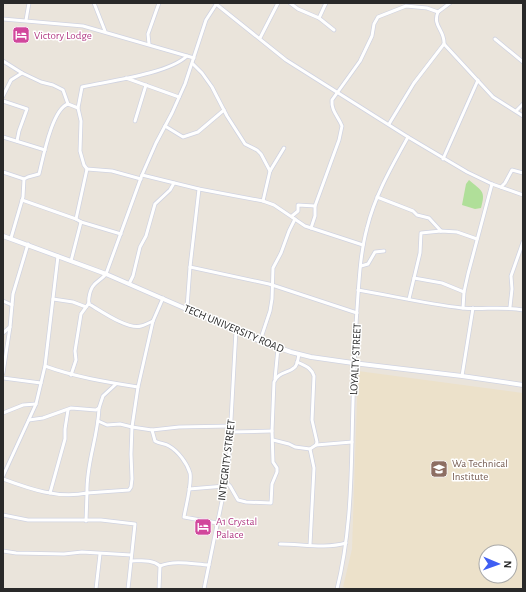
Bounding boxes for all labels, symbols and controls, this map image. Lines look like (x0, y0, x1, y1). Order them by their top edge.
hotel icon: Victory Lodge (11, 25, 31, 45)
place label: Victory Lodge (34, 30, 92, 41)
street label: TECH UNIVERSITY ROAD (182, 302, 285, 355)
street label: LOYALTY STREET (348, 322, 363, 395)
street label: INTEGRITY STREET (216, 418, 237, 501)
place label: Wa Technical Institute (452, 458, 508, 482)
school or university icon: Wa Technical Institute (429, 459, 449, 479)
place label: A1 Crystal Palace (216, 516, 257, 540)
hotel icon: A1 Crystal Palace (193, 517, 213, 537)
north arrow (478, 544, 518, 584)
text: N (502, 560, 513, 568)

